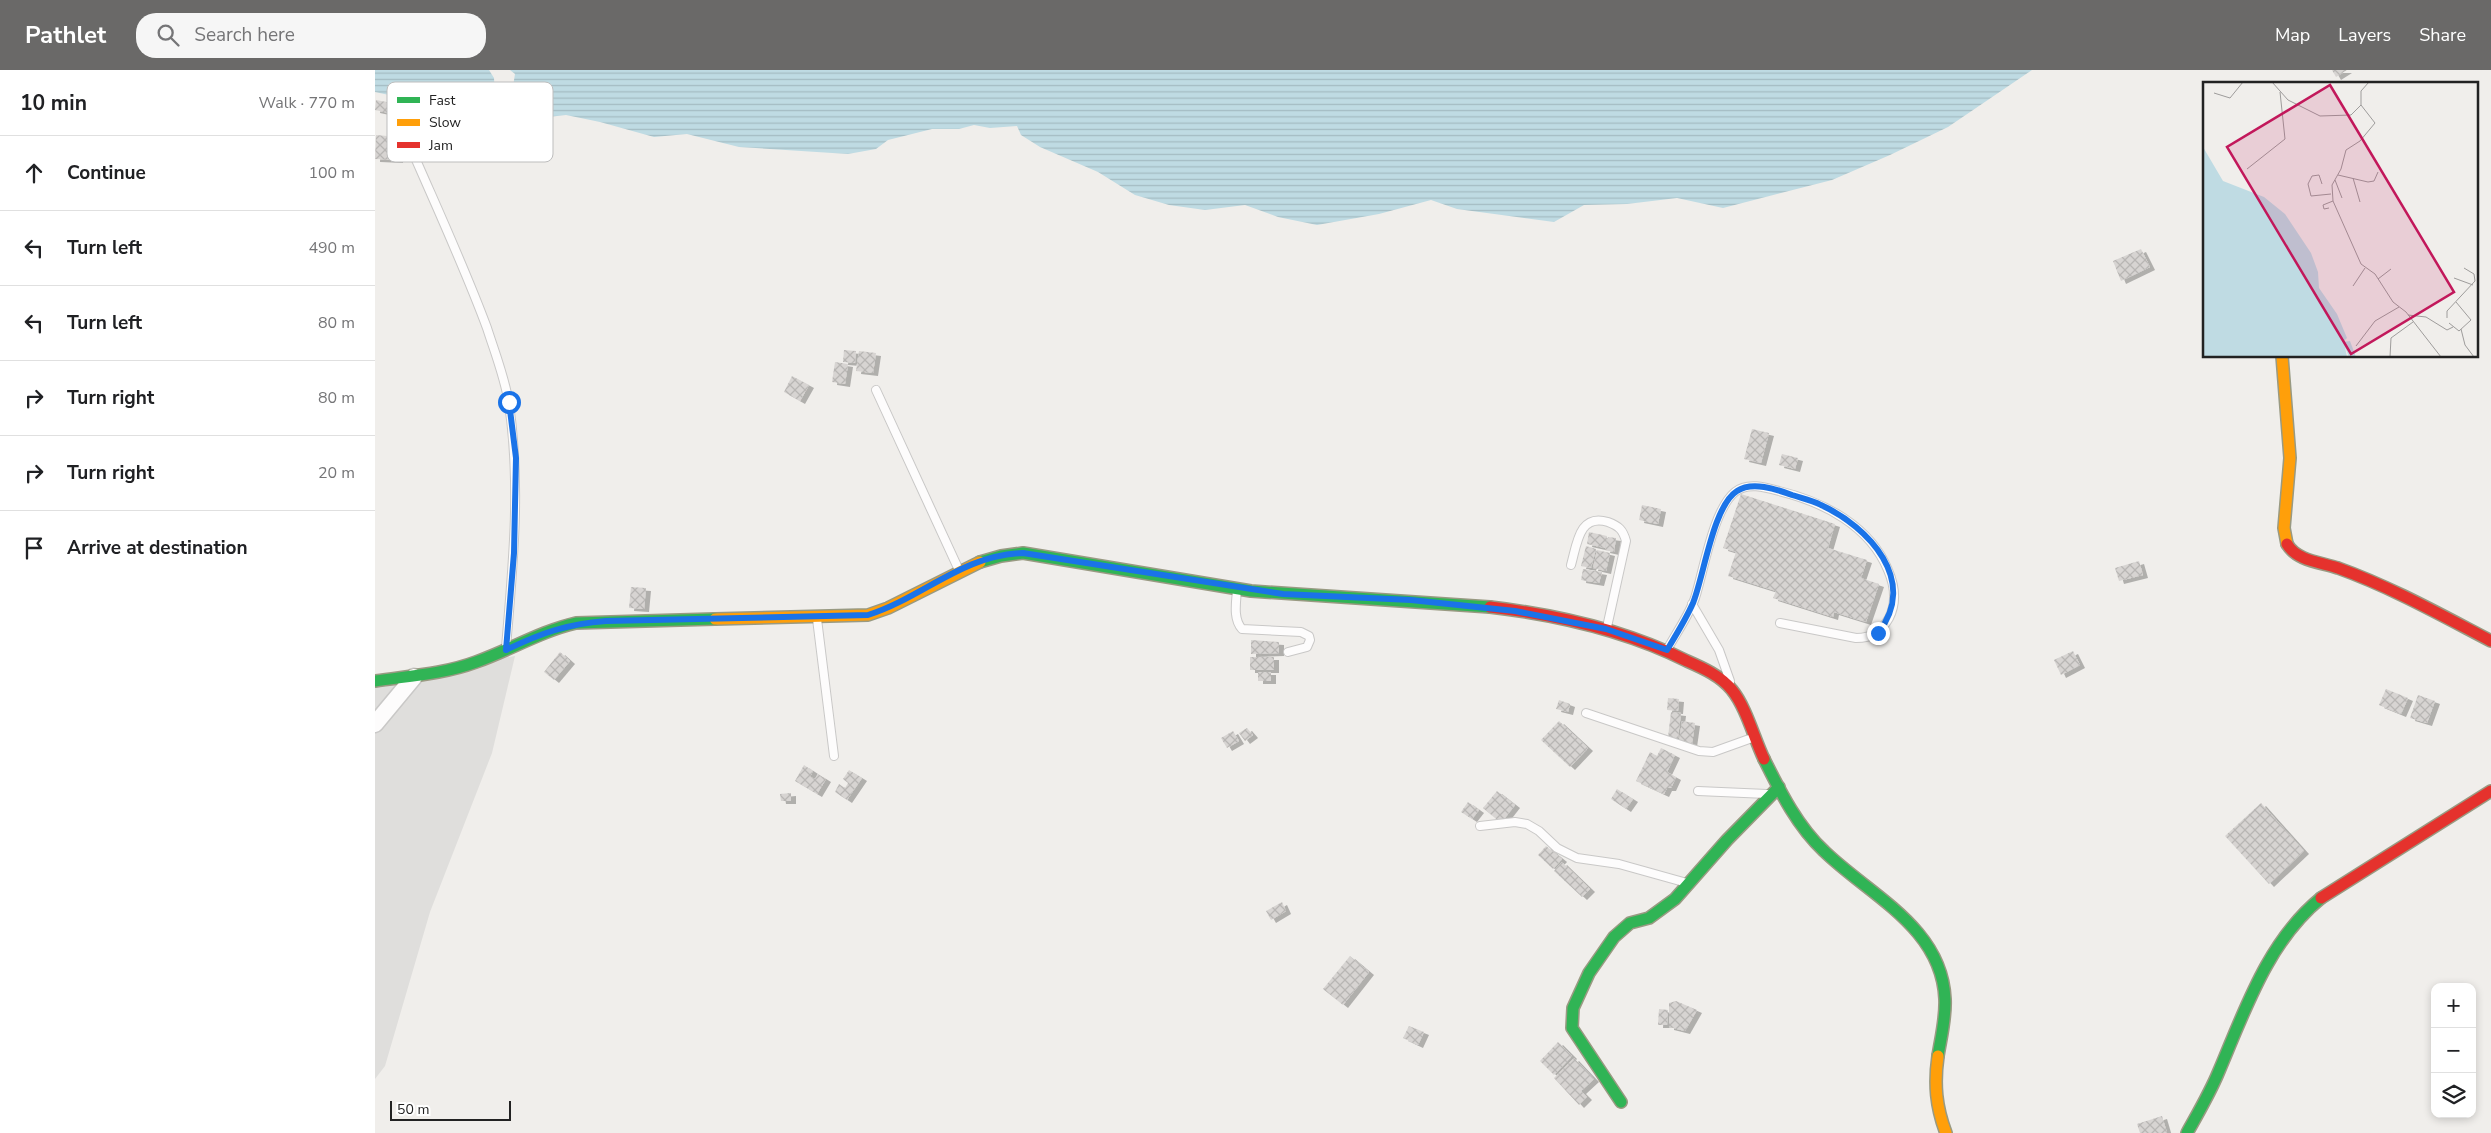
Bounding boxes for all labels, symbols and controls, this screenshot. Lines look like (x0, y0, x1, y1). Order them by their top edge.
search box (136, 13, 486, 58)
text: Pathlet (25, 19, 106, 51)
icon: search (154, 21, 182, 49)
text: Search here (194, 22, 295, 48)
text: Map (2275, 23, 2310, 47)
text: Layers (2338, 23, 2391, 47)
text: Share (2419, 23, 2466, 47)
legend (387, 82, 553, 162)
inset map (2203, 82, 2479, 358)
text: 10 min (20, 89, 87, 117)
text: Fast (429, 91, 455, 110)
text: Walk · 770 m (259, 92, 355, 114)
text: Slow (429, 113, 461, 132)
text: Jam (428, 136, 453, 155)
icon: ahead (20, 159, 48, 187)
text: Continue (67, 160, 146, 186)
text: 100 m (308, 162, 355, 184)
icon: left (20, 234, 48, 262)
text: Turn left (67, 235, 142, 261)
text: 490 m (308, 237, 355, 259)
icon: left (20, 309, 48, 337)
text: Turn left (67, 310, 142, 336)
text: 80 m (318, 312, 355, 334)
icon: right (20, 384, 48, 412)
text: Turn right (67, 385, 154, 411)
text: 80 m (318, 387, 355, 409)
route start (498, 391, 521, 414)
icon: right (20, 459, 48, 487)
text: Turn right (67, 460, 154, 486)
text: 20 m (318, 462, 355, 484)
icon: arrive (20, 534, 48, 562)
text: Arrive at destination (67, 535, 248, 561)
route end (1867, 622, 1890, 645)
map controls (2431, 983, 2476, 1118)
button: + (2431, 983, 2476, 1028)
button: − (2431, 1028, 2476, 1073)
button: layers (2431, 1073, 2476, 1118)
scale bar (390, 1098, 511, 1121)
text: 50 m (397, 1100, 429, 1119)

